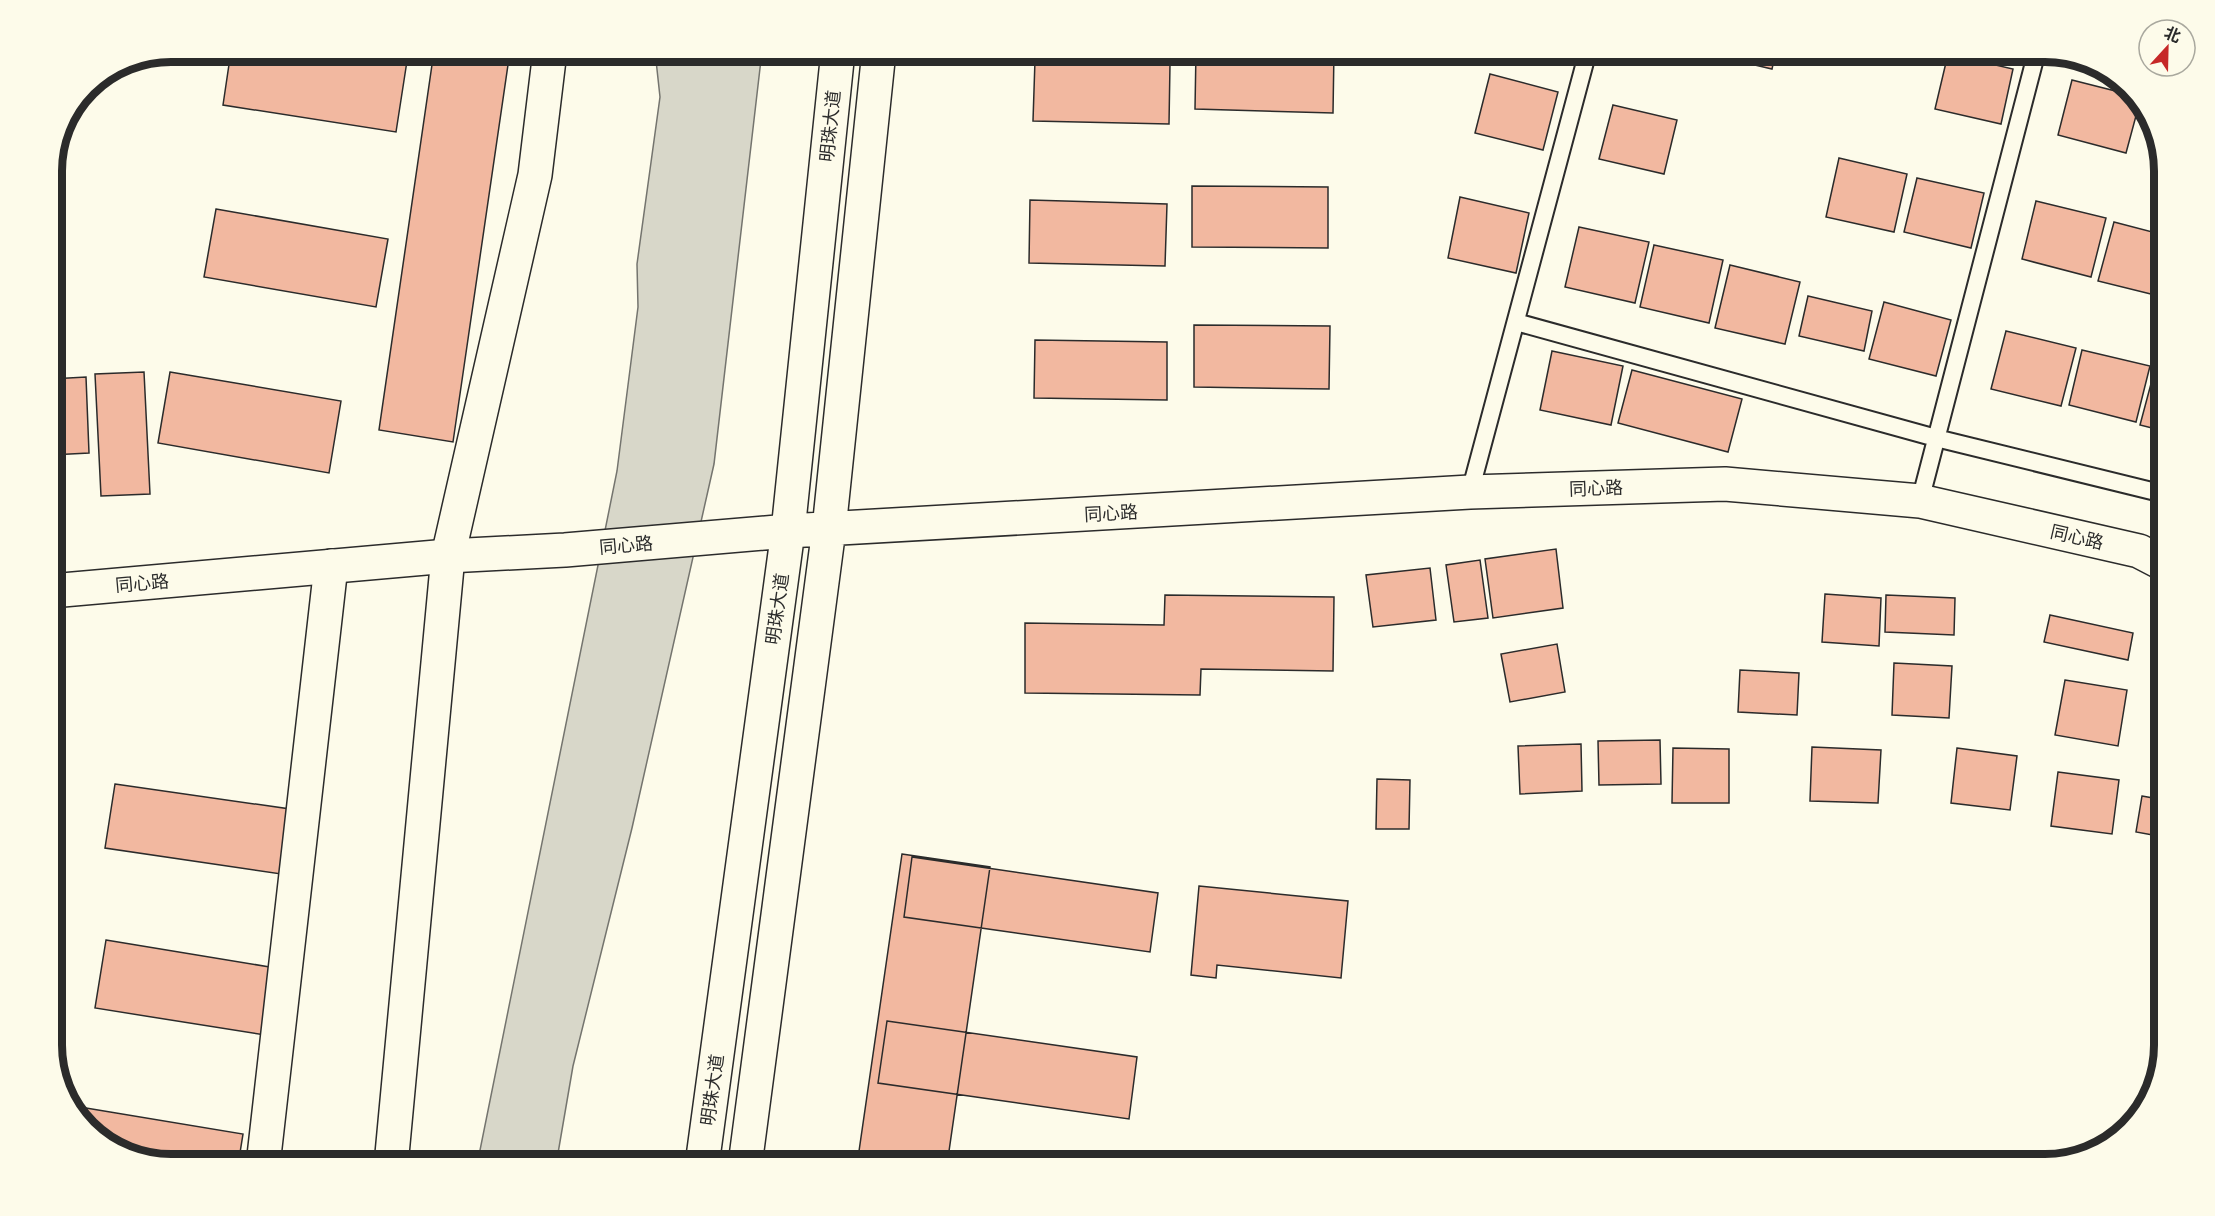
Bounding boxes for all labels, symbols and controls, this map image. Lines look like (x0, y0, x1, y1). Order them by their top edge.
north arrow (2137, 18, 2197, 78)
text: 北 (2161, 22, 2184, 46)
street label: 明珠大道 (815, 89, 845, 163)
street label: 同心路 (1569, 476, 1623, 500)
street label: 同心路 (1083, 500, 1139, 526)
street label: 同心路 (2048, 520, 2106, 554)
street label: 同心路 (598, 531, 654, 559)
street label: 同心路 (114, 569, 170, 597)
street label: 明珠大道 (761, 572, 793, 646)
street label: 明珠大道 (696, 1053, 728, 1127)

